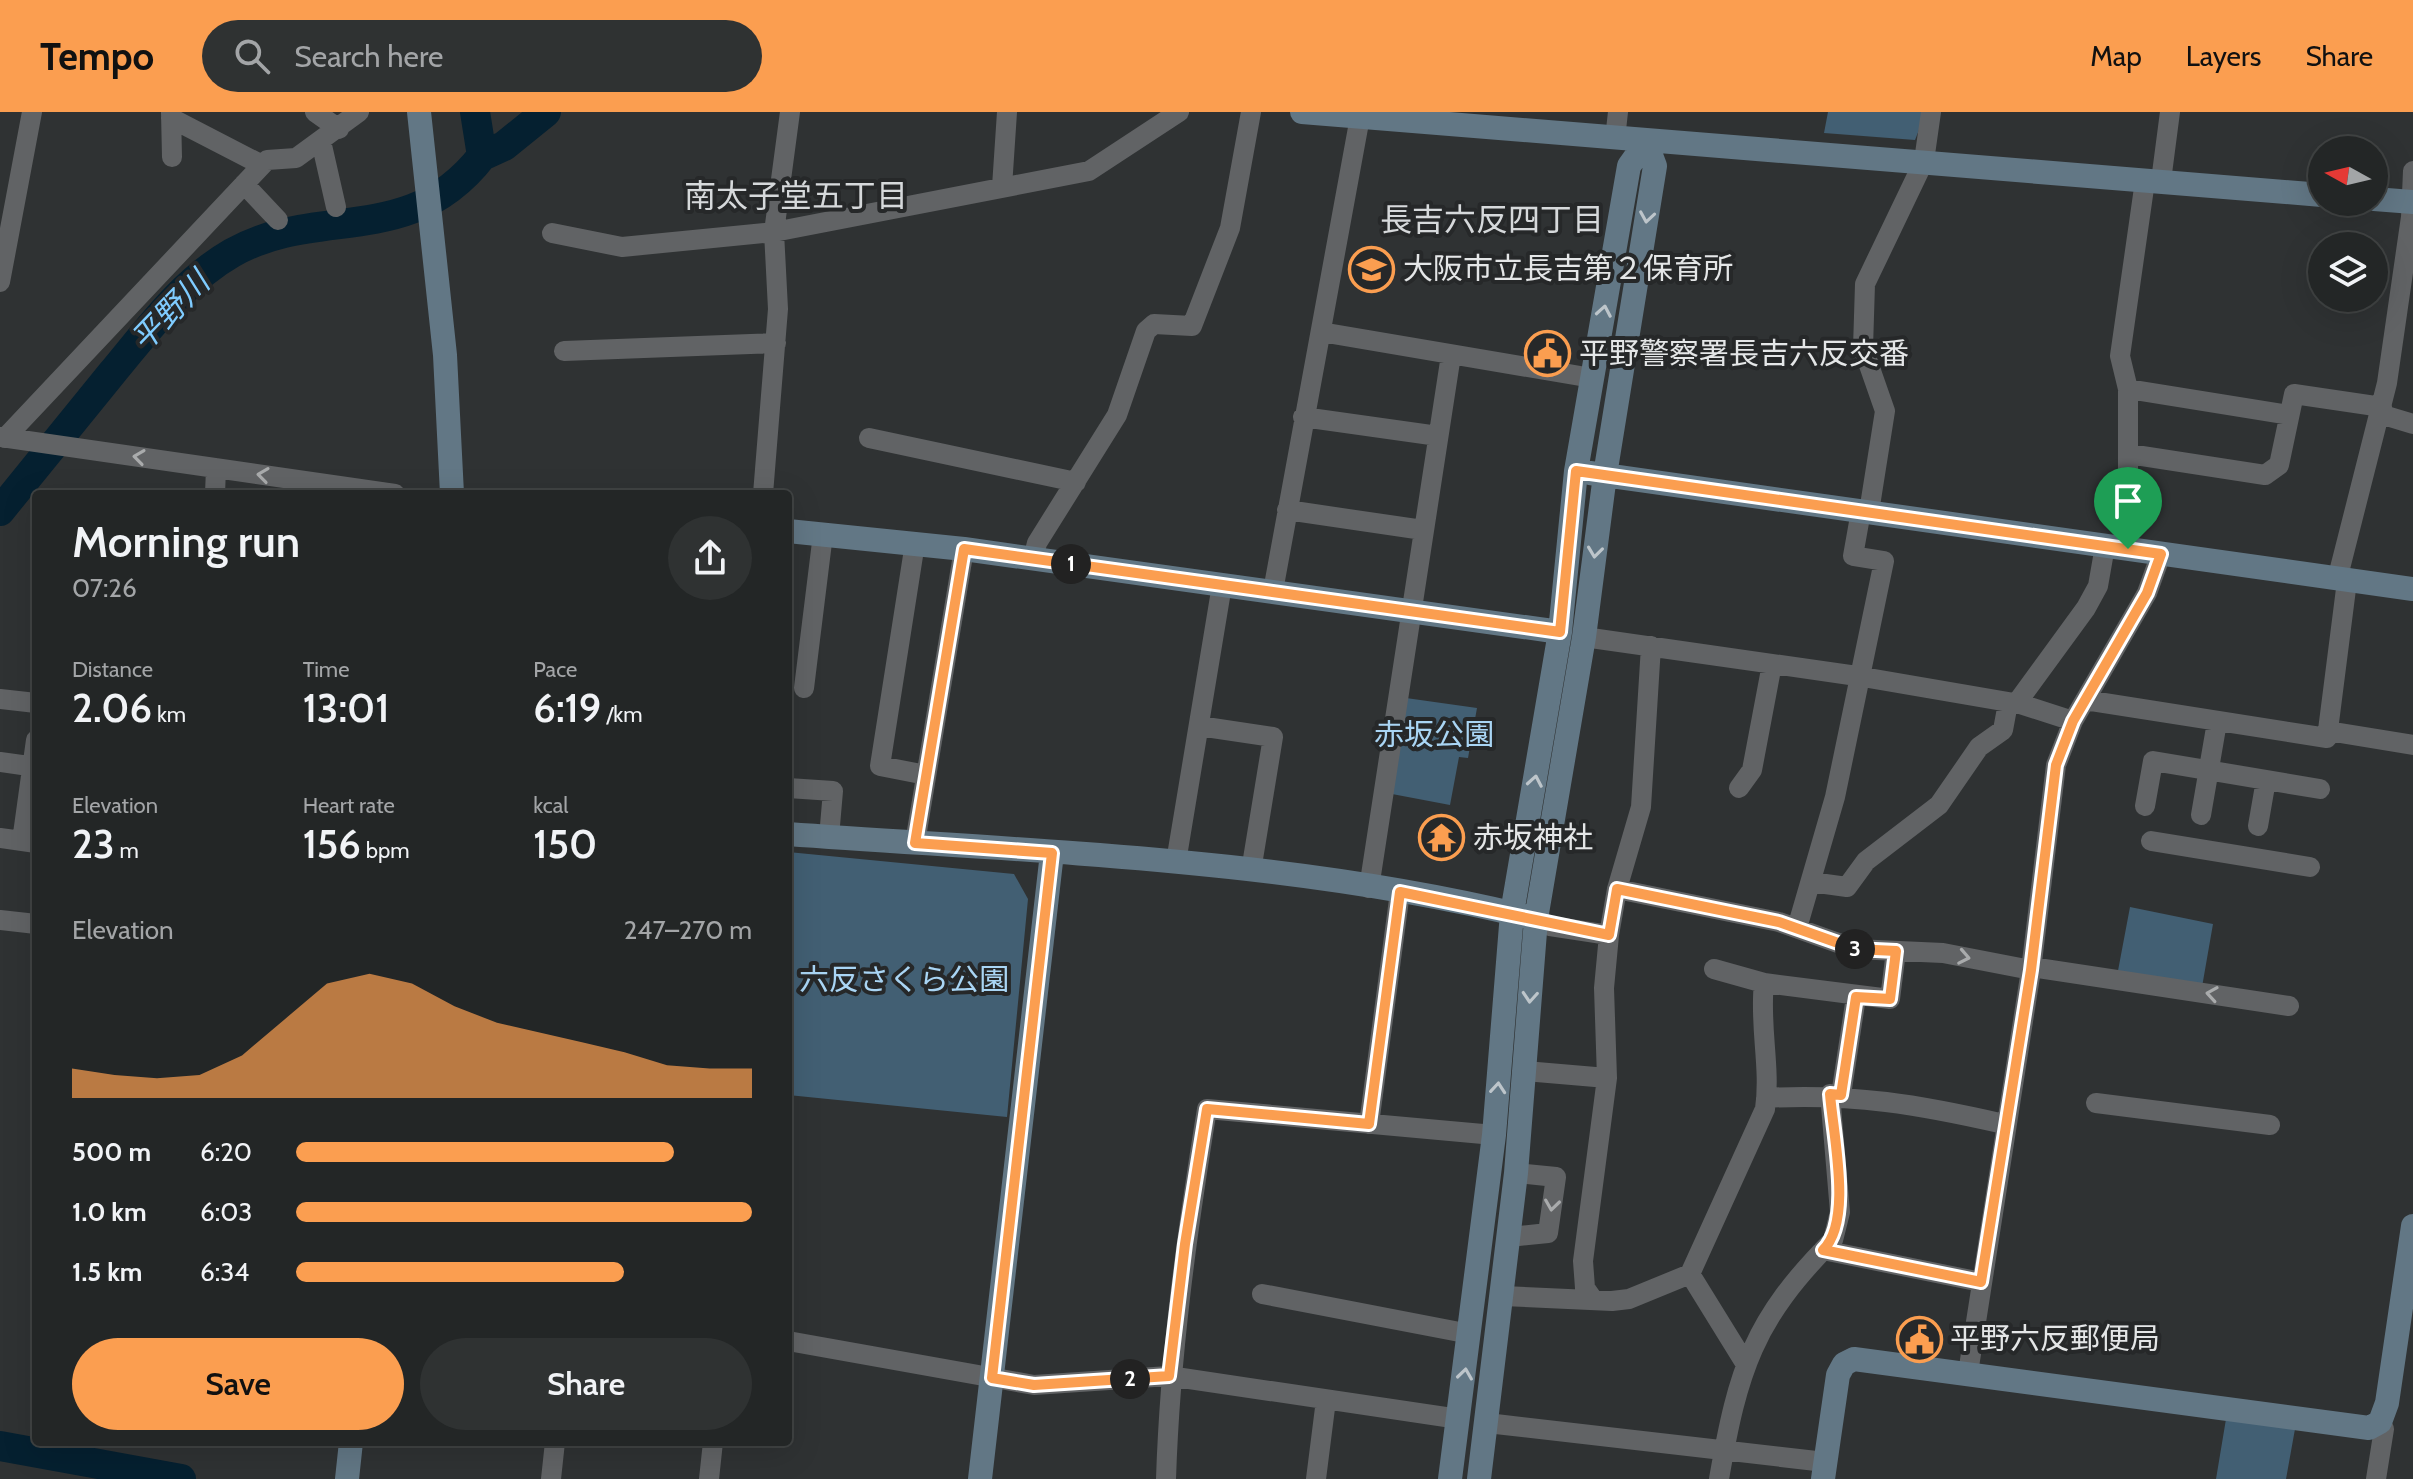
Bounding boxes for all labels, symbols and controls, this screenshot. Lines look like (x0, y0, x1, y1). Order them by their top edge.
search box (202, 20, 762, 92)
text: Tempo (40, 33, 154, 80)
icon: search (230, 34, 274, 78)
text: Search here (294, 38, 443, 75)
text: Map (2090, 39, 2142, 73)
text: Layers (2186, 39, 2261, 73)
text: Share (2305, 39, 2373, 73)
north arrow (2308, 136, 2388, 216)
map controls (2308, 136, 2388, 312)
district label: 南太子堂五丁目 (684, 176, 908, 215)
district label: 長吉六反四丁目 (1380, 200, 1604, 239)
one-way arrow (1639, 211, 1656, 224)
button: layers (2308, 232, 2388, 312)
school or university icon: 大阪市立長吉第２保育所 (1348, 245, 1396, 293)
place label: 大阪市立長吉第２保育所 (1403, 250, 1733, 287)
water label: 平野川 (122, 260, 219, 359)
one-way arrow (1594, 305, 1611, 318)
public building icon: 平野警察署長吉六反交番 (1524, 330, 1572, 378)
place label: 平野警察署長吉六反交番 (1579, 335, 1909, 372)
one-way arrow (132, 449, 146, 466)
one-way arrow (256, 467, 270, 484)
pin (2094, 467, 2162, 549)
icon: arrive (2106, 479, 2150, 523)
text: Morning run (72, 515, 300, 568)
button: share (668, 516, 752, 600)
pin: 1 (1051, 544, 1091, 584)
one-way arrow (1587, 546, 1604, 559)
text: 1 (1067, 550, 1075, 577)
text: 07:26 (72, 572, 137, 604)
text: Distance (72, 656, 153, 683)
text: Time (303, 656, 349, 683)
text: Pace (533, 656, 577, 683)
text: 2.06 (72, 683, 152, 732)
text: 13:01 (303, 683, 389, 732)
text: 6:19 (533, 683, 601, 732)
text: km (152, 701, 186, 728)
text: /km (601, 701, 643, 728)
park label: 赤坂公園 (1374, 716, 1494, 753)
one-way arrow (1525, 774, 1542, 788)
text: Elevation (72, 792, 158, 819)
text: Heart rate (303, 792, 395, 819)
text: kcal (533, 792, 568, 819)
temple icon: 赤坂神社 (1418, 814, 1466, 862)
text: 23 (72, 819, 115, 868)
text: 156 (303, 819, 361, 868)
text: 150 (533, 819, 597, 868)
place label: 赤坂神社 (1473, 819, 1593, 856)
text: m (115, 837, 139, 864)
text: bpm (361, 837, 410, 864)
text: Elevation (72, 914, 174, 946)
text: 247–270 m (624, 914, 752, 946)
pin: 3 (1835, 929, 1875, 969)
text: 3 (1849, 935, 1861, 962)
one-way arrow (1957, 948, 1970, 965)
park label: 六反さくら公園 (799, 961, 1009, 998)
one-way arrow (2205, 986, 2219, 1003)
one-way arrow (1522, 991, 1539, 1004)
one-way arrow (1489, 1081, 1506, 1094)
text: 500 m (72, 1136, 151, 1168)
text: 6:20 (200, 1136, 252, 1168)
text: 1.0 km (72, 1196, 147, 1228)
text: 6:03 (200, 1196, 252, 1228)
one-way arrow (1544, 1198, 1561, 1212)
text: 1.5 km (72, 1256, 142, 1288)
text: 6:34 (200, 1256, 249, 1288)
public building icon: 平野六反郵便局 (1895, 1315, 1943, 1363)
place label: 平野六反郵便局 (1950, 1320, 2160, 1357)
button: Save (72, 1338, 404, 1430)
button: Share (420, 1338, 752, 1430)
pin: 2 (1110, 1359, 1150, 1399)
text: 2 (1124, 1365, 1136, 1392)
one-way arrow (1456, 1367, 1473, 1381)

